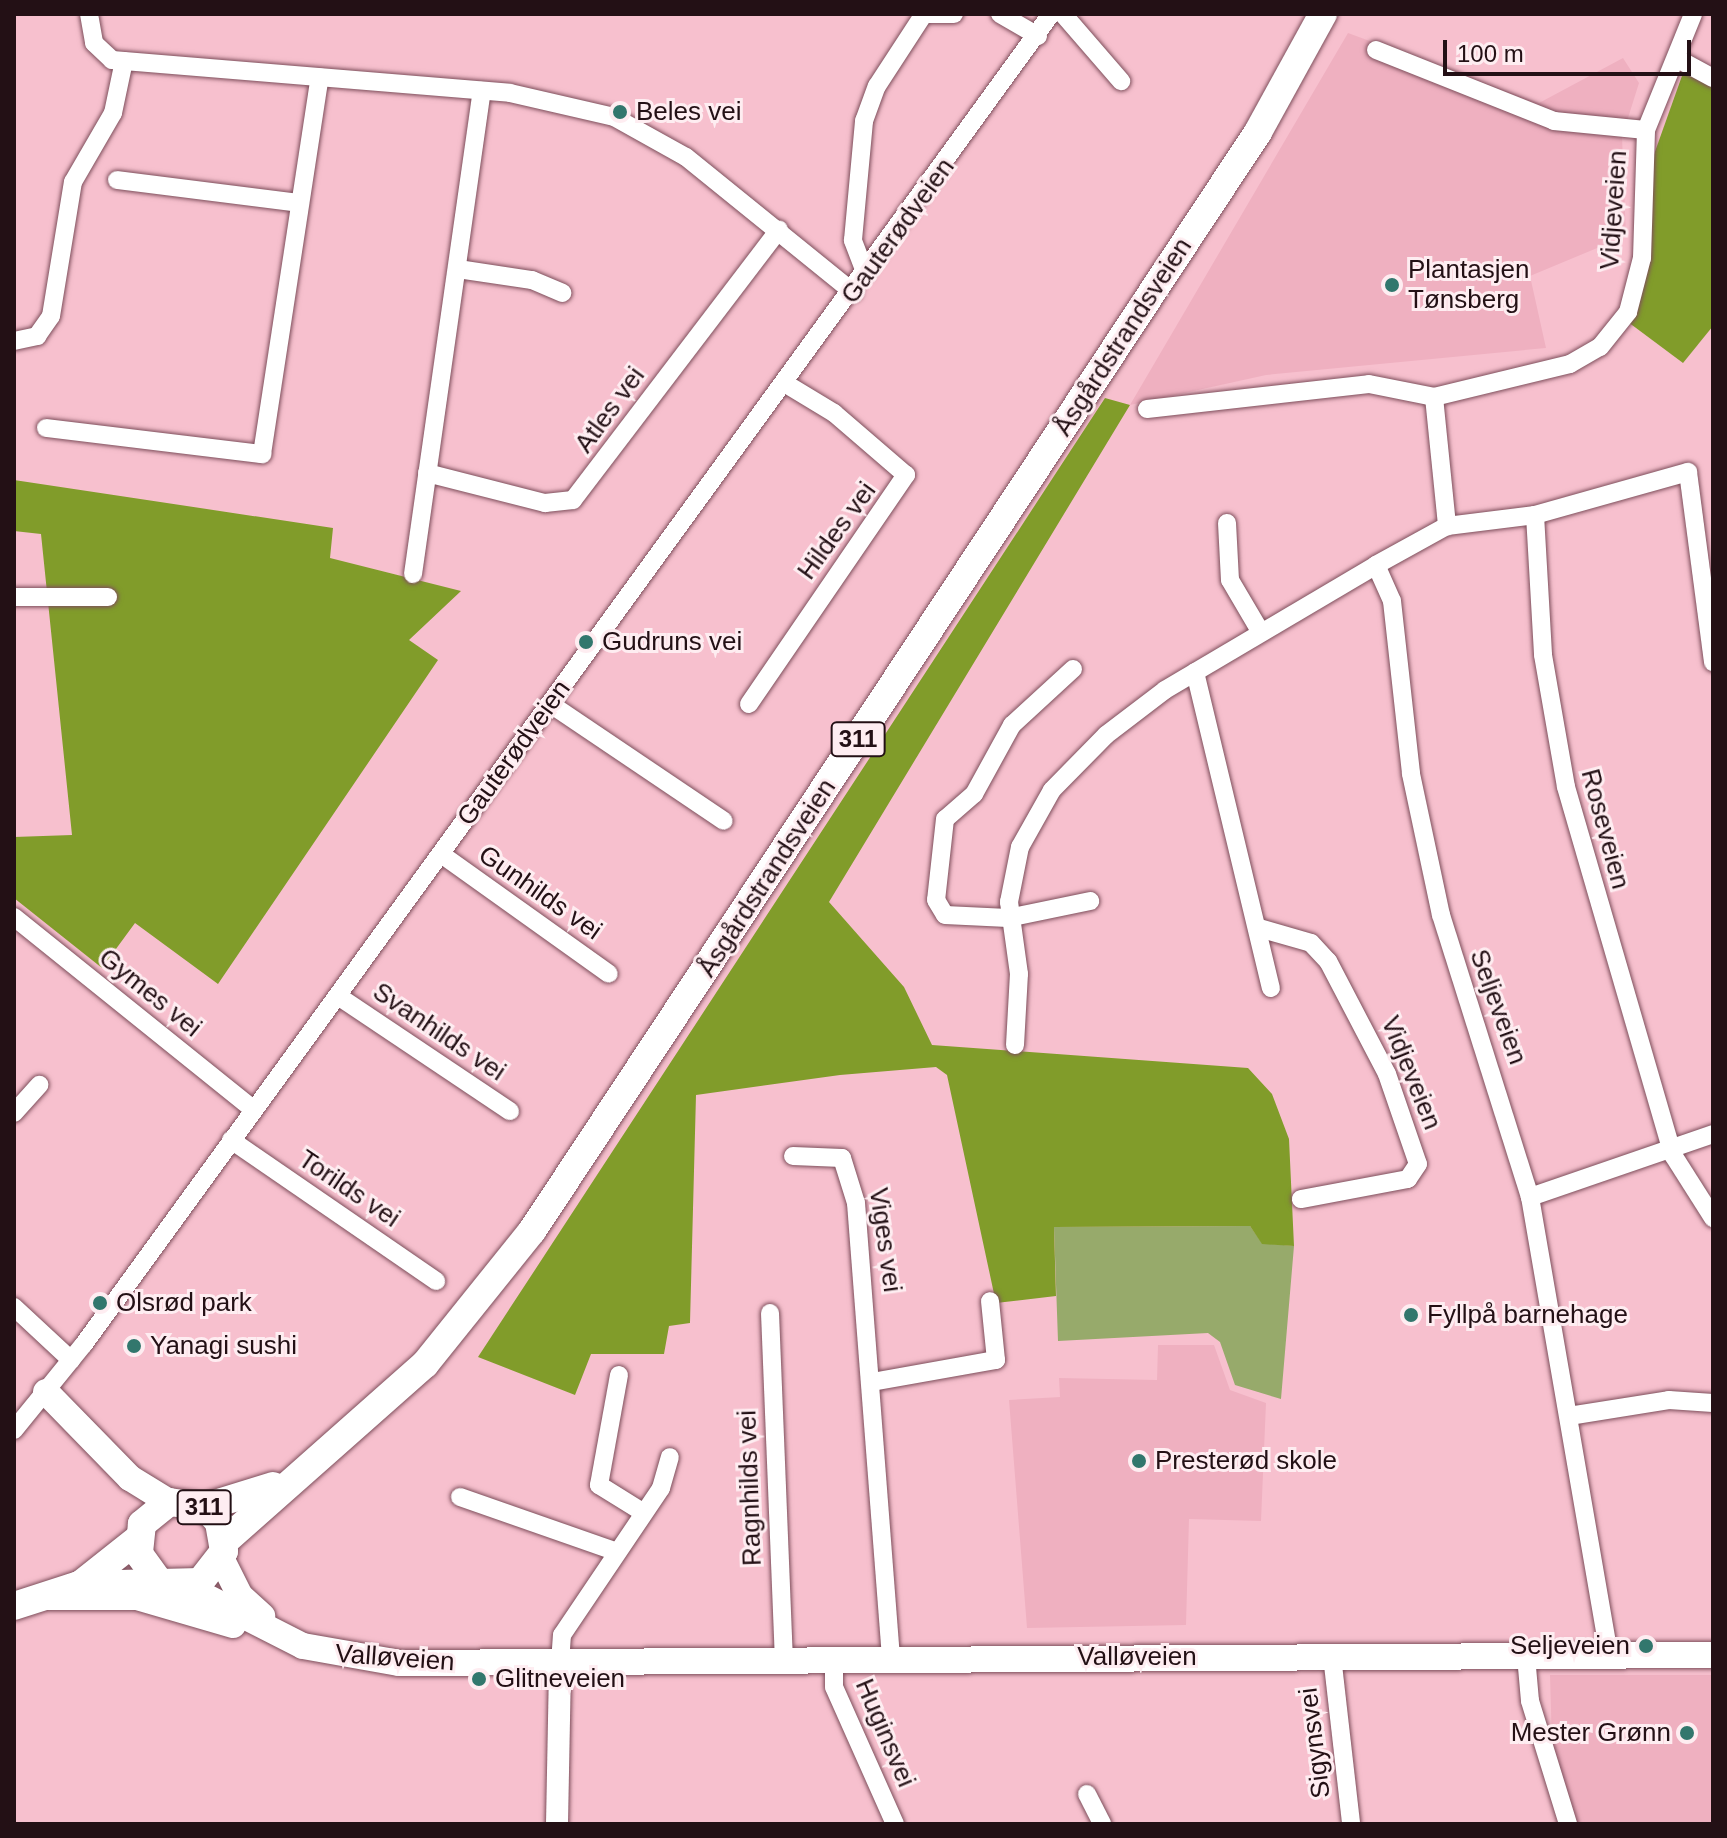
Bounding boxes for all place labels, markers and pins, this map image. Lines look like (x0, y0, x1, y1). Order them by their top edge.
place label: Beles vei (636, 96, 741, 128)
marker: Beles vei (611, 103, 629, 121)
place label: Plantasjen Tønsberg (1408, 254, 1529, 316)
marker: Plantasjen Tønsberg (1383, 276, 1401, 294)
place label: Gudruns vei (602, 626, 742, 658)
marker: Gudruns vei (577, 633, 595, 651)
place label: Olsrød park (116, 1287, 252, 1319)
marker: Olsrød park (91, 1294, 109, 1312)
place label: Fyllpå barnehage (1427, 1299, 1628, 1331)
marker: Fyllpå barnehage (1402, 1306, 1420, 1324)
place label: Yanagi sushi (150, 1330, 297, 1362)
marker: Yanagi sushi (125, 1337, 143, 1355)
place label: Presterød skole (1155, 1445, 1337, 1477)
marker: Presterød skole (1130, 1452, 1148, 1470)
place label: Seljeveien (1510, 1630, 1630, 1662)
marker: Seljeveien (1637, 1637, 1655, 1655)
place label: Glitneveien (495, 1663, 625, 1695)
marker: Glitneveien (470, 1670, 488, 1688)
place label: Mester Grønn (1511, 1717, 1671, 1749)
marker: Mester Grønn (1678, 1724, 1696, 1742)

